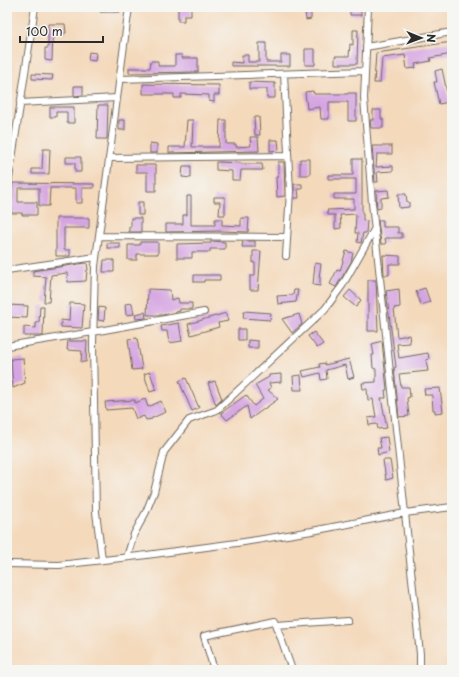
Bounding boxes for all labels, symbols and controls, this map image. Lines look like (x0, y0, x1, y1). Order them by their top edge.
scale bar (20, 18, 103, 44)
north arrow (401, 18, 441, 58)
text: 100 m (26, 22, 63, 40)
text: N (423, 34, 440, 43)

